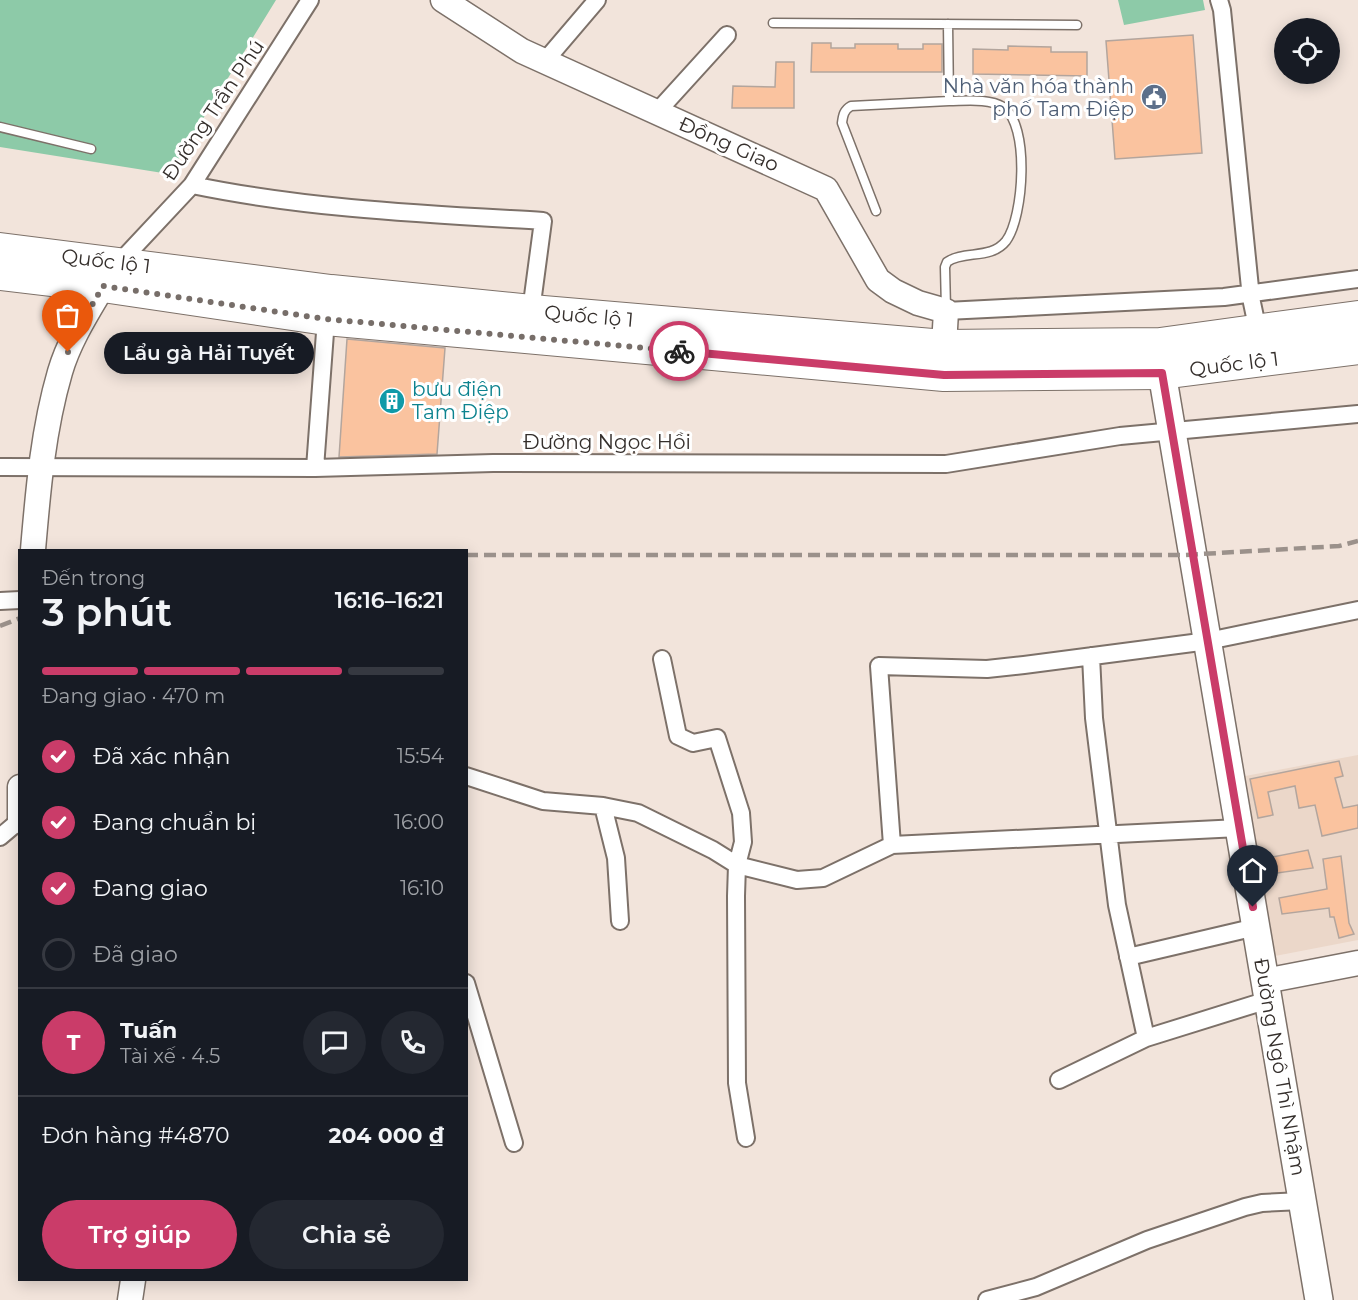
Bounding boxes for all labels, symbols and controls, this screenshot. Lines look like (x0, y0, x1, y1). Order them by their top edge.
map controls (1274, 18, 1340, 84)
button: locate (1274, 18, 1340, 84)
street label: Đường Trần Phú (157, 35, 269, 185)
place label: Nhà văn hóa thành phố Tam Điệp (943, 74, 1134, 121)
public building icon: Nhà văn hóa thành phố Tam Điệp (1139, 82, 1169, 112)
street label: Đồng Giao (675, 111, 783, 177)
street label: Quốc lộ 1 (60, 244, 152, 278)
pin (42, 290, 93, 352)
icon: bag (51, 299, 84, 332)
street label: Quốc lộ 1 (543, 300, 635, 332)
courier (649, 321, 709, 381)
callout: Lẩu gà Hải Tuyết (104, 331, 314, 373)
icon: bike (663, 335, 696, 368)
text: Lẩu gà Hải Tuyết (123, 341, 295, 365)
street label: Quốc lộ 1 (1188, 347, 1280, 381)
place label: bưu điện Tam Điệp (412, 377, 509, 424)
building icon: bưu điện Tam Điệp (377, 386, 407, 416)
street label: Đường Ngọc Hồi (523, 430, 691, 454)
text: Đến trong (42, 566, 145, 590)
text: 16:16–16:21 (335, 587, 444, 614)
text: 3 phút (42, 588, 172, 636)
text: Đang giao · 470 m (42, 684, 225, 708)
icon: check (42, 740, 75, 773)
text: Đã xác nhận (93, 743, 230, 770)
text: 15:54 (397, 744, 444, 768)
icon: check (42, 806, 75, 839)
text: Đang chuẩn bị (93, 809, 256, 836)
text: 16:00 (394, 810, 444, 834)
pin (1227, 845, 1278, 907)
icon: home (1236, 854, 1269, 887)
icon: check (42, 872, 75, 905)
text: Đang giao (93, 875, 208, 902)
text: 16:10 (400, 876, 444, 900)
text: Đã giao (93, 941, 178, 968)
street label: Đường Ngô Thì Nhậm (1249, 956, 1311, 1178)
button: chat (303, 1011, 366, 1074)
button: phone (381, 1011, 444, 1074)
text: Tuấn (120, 1017, 177, 1044)
text: T (67, 1029, 80, 1056)
text: Tài xế · 4.5 (120, 1044, 220, 1068)
text: Đơn hàng #4870 (42, 1122, 229, 1149)
text: 204 000 ₫ (328, 1122, 444, 1149)
button: Trợ giúp (42, 1200, 237, 1269)
button: Chia sẻ (249, 1200, 444, 1269)

